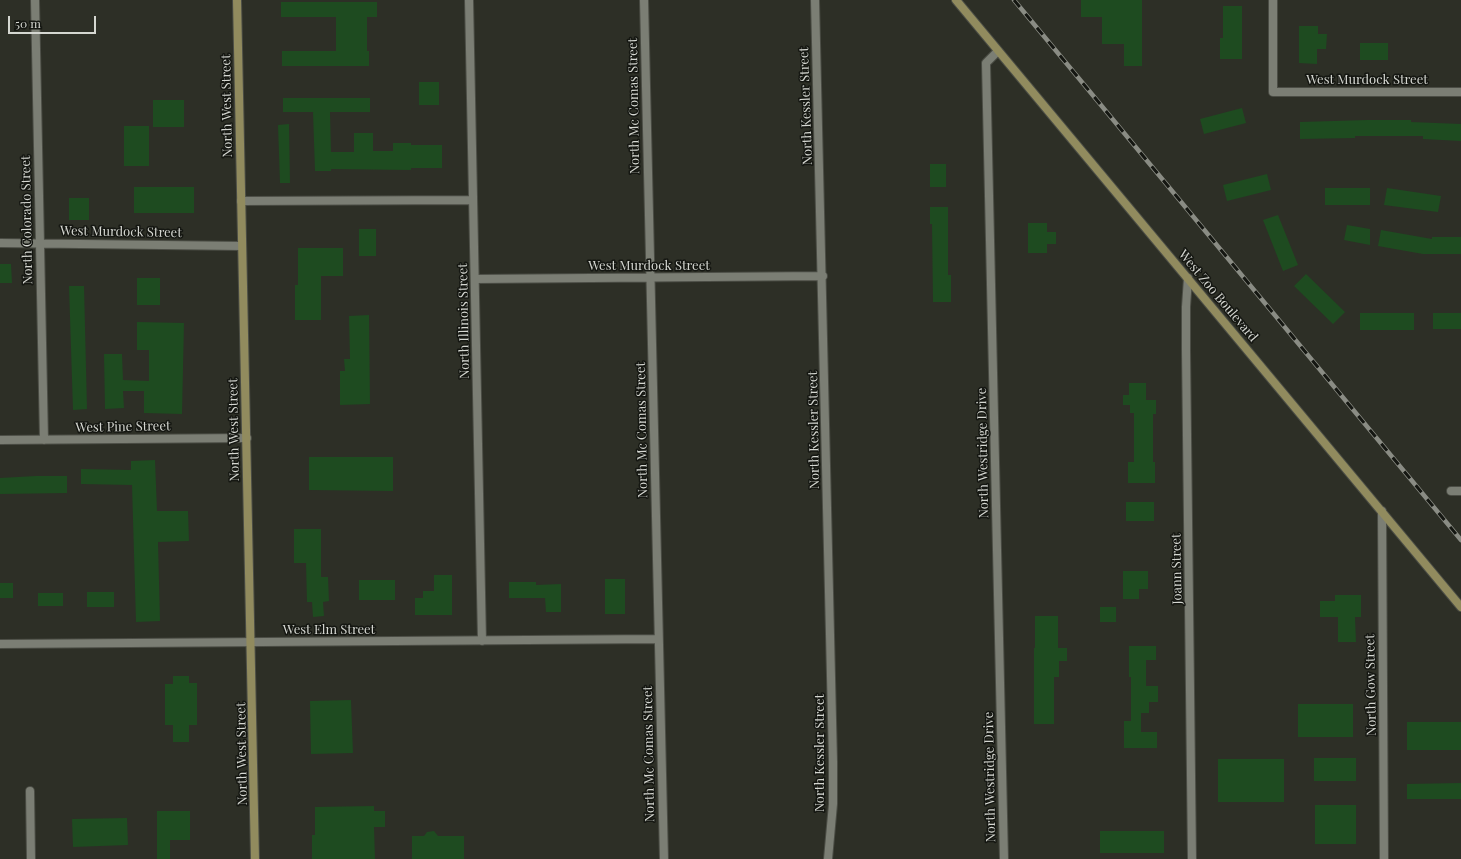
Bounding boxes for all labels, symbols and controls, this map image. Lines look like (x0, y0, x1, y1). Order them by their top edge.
scale bar (10, 8, 98, 34)
text: 50 m (15, 15, 41, 31)
street label: North Mc Comas Street (625, 38, 643, 174)
street label: North Kessler Street (796, 47, 816, 165)
street label: North West Street (218, 54, 236, 158)
street label: West Murdock Street (1306, 72, 1428, 88)
street label: North Colorado Street (18, 155, 36, 285)
street label: West Murdock Street (60, 223, 182, 241)
street label: West Zoo Boulevard (1175, 247, 1261, 345)
street label: West Murdock Street (588, 258, 710, 274)
street label: North Illinois Street (455, 263, 473, 379)
street label: North Mc Comas Street (633, 362, 651, 498)
street label: North Kessler Street (805, 371, 823, 489)
street label: North West Street (225, 378, 243, 482)
street label: North Westridge Drive (974, 388, 992, 518)
street label: West Pine Street (75, 418, 171, 436)
street label: Joann Street (1169, 533, 1185, 605)
street label: West Elm Street (283, 622, 375, 638)
street label: North Gow Street (1362, 634, 1380, 736)
street label: North Mc Comas Street (640, 686, 658, 822)
street label: North Kessler Street (812, 694, 828, 812)
street label: North West Street (233, 702, 251, 806)
street label: North Westridge Drive (981, 712, 999, 842)

